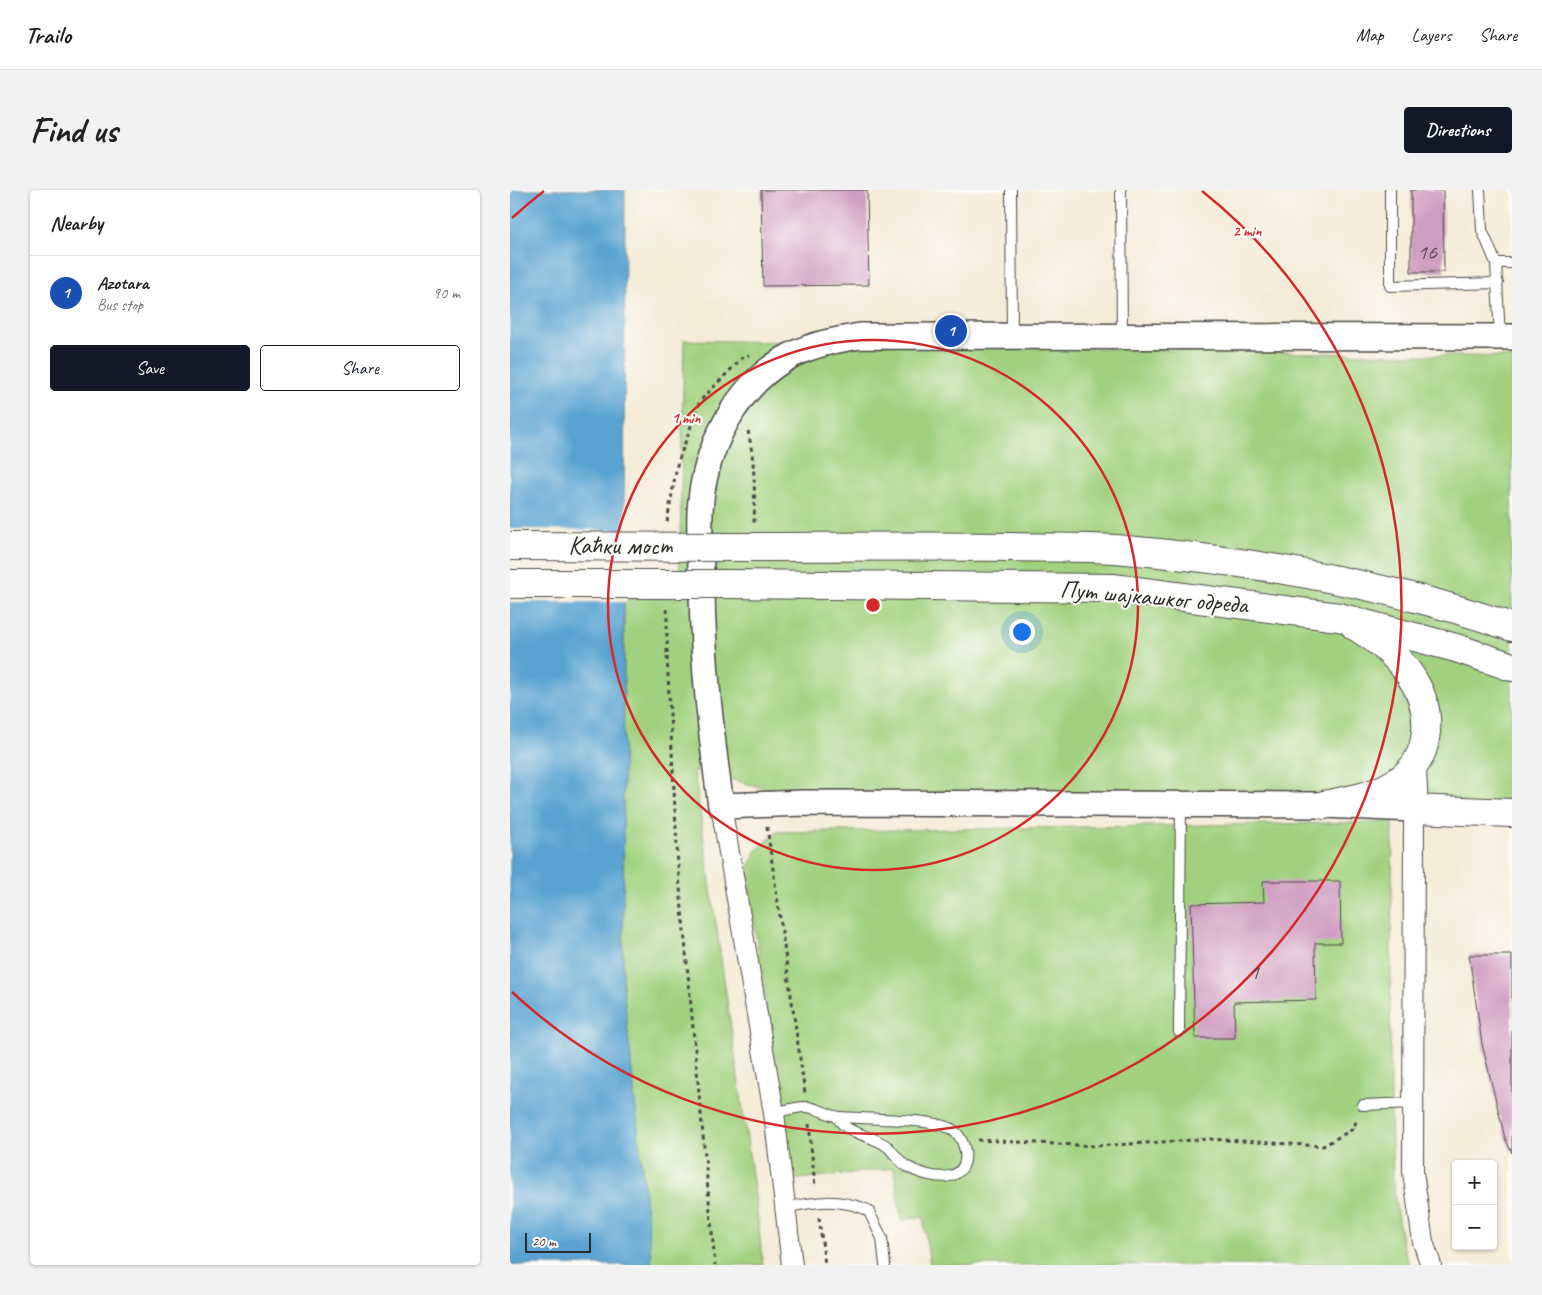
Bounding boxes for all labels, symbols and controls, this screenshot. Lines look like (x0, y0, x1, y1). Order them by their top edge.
text: Trailo (25, 20, 71, 50)
text: Map (1356, 24, 1384, 46)
text: Layers (1412, 24, 1451, 46)
text: Share (1479, 24, 1517, 46)
button: Directions (1404, 107, 1512, 153)
text: Find us (30, 108, 117, 153)
text: Nearby (50, 210, 103, 236)
text: 2 min (1233, 222, 1262, 241)
house number: 16 (1417, 238, 1438, 266)
text: Azotara (97, 271, 149, 295)
text: 1 (62, 283, 70, 303)
text: 90 m (433, 283, 460, 303)
text: Bus stop (97, 295, 143, 315)
pin: 1 (935, 312, 967, 350)
button: Save (50, 345, 250, 391)
button: Share (260, 345, 460, 391)
text: 1 min (672, 409, 701, 428)
street label: Каћки мост (568, 530, 674, 562)
street label: Пут шајкашког одреда (1059, 573, 1251, 621)
centre of rings (864, 596, 882, 614)
your location (1009, 619, 1035, 645)
house number: 1 (1249, 958, 1260, 986)
map controls (1452, 1160, 1497, 1250)
button: + (1452, 1160, 1497, 1205)
button: − (1452, 1205, 1497, 1250)
scale bar (525, 1230, 591, 1253)
text: 20 m (532, 1233, 556, 1250)

